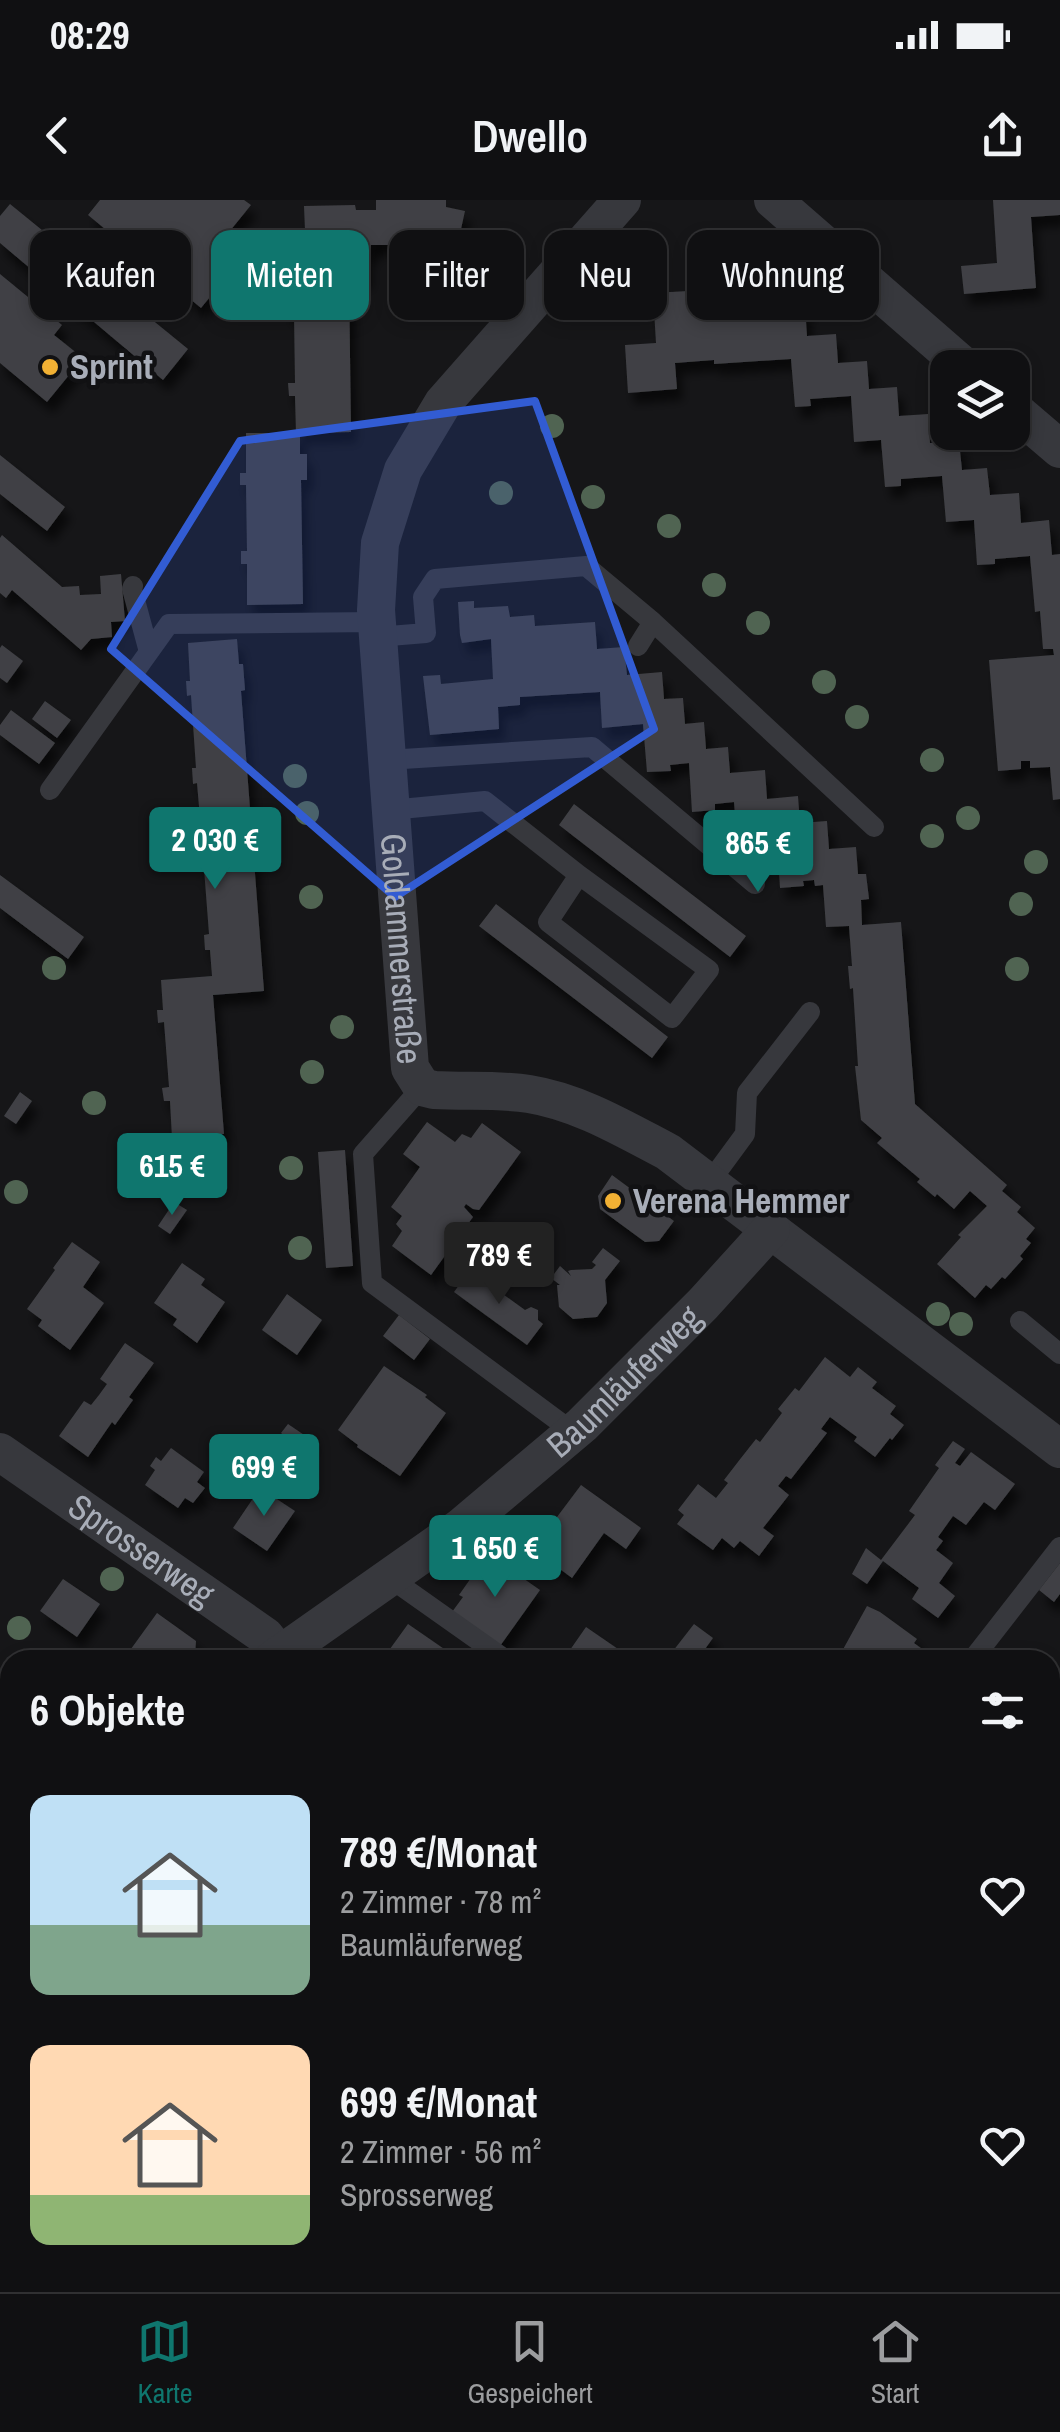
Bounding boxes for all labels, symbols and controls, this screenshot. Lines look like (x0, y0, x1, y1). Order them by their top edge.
text: 08:29 (50, 10, 130, 61)
text: Dwello (472, 105, 588, 166)
icon: back (30, 108, 85, 163)
icon: share (975, 108, 1030, 163)
chip: Kaufen (30, 230, 191, 320)
chip: Mieten (211, 230, 369, 320)
chip: Filter (389, 230, 524, 320)
chip: Neu (544, 230, 667, 320)
chip: Wohnung (687, 230, 879, 320)
place label: Sprint (70, 343, 153, 390)
map controls (930, 350, 1030, 450)
button: layers (930, 350, 1030, 450)
marker: Sprint (39, 356, 61, 378)
pin: 2 030 € (123, 807, 307, 892)
pin: 865 € (688, 810, 828, 895)
text: 2 030 € (171, 818, 259, 861)
text: 865 € (725, 821, 791, 864)
street label: Goldammerstraße (370, 832, 434, 1066)
pin: 615 € (102, 1133, 242, 1218)
text: 615 € (139, 1144, 205, 1187)
place label: Verena Hemmer (633, 1177, 850, 1224)
marker: Verena Hemmer (602, 1190, 624, 1212)
pin: 789 € (429, 1222, 569, 1307)
text: 789 € (466, 1233, 532, 1276)
street label: Baumläuferweg (537, 1295, 712, 1468)
pin: 699 € (194, 1434, 334, 1519)
text: 699 € (231, 1445, 297, 1488)
street label: Sprosserweg (59, 1483, 224, 1617)
pin: 1 650 € (403, 1515, 587, 1600)
text: 1 650 € (451, 1526, 539, 1569)
text: 6 Objekte (30, 1682, 185, 1738)
icon: filters (975, 1683, 1030, 1738)
text: 789 €/Monat (340, 1824, 537, 1880)
icon: home (110, 1835, 230, 1955)
icon: heart (975, 1868, 1030, 1923)
text: 2 Zimmer · 78 m² (340, 1880, 541, 1923)
text: Baumläuferweg (340, 1923, 522, 1966)
text: 699 €/Monat (340, 2074, 537, 2130)
icon: home (110, 2085, 230, 2205)
icon: heart (975, 2118, 1030, 2173)
text: 2 Zimmer · 56 m² (340, 2130, 541, 2173)
text: Sprosserweg (340, 2173, 493, 2216)
tab: Karte (137, 2314, 192, 2412)
tab: Gespeichert (467, 2314, 593, 2412)
tab: Start (868, 2314, 923, 2412)

